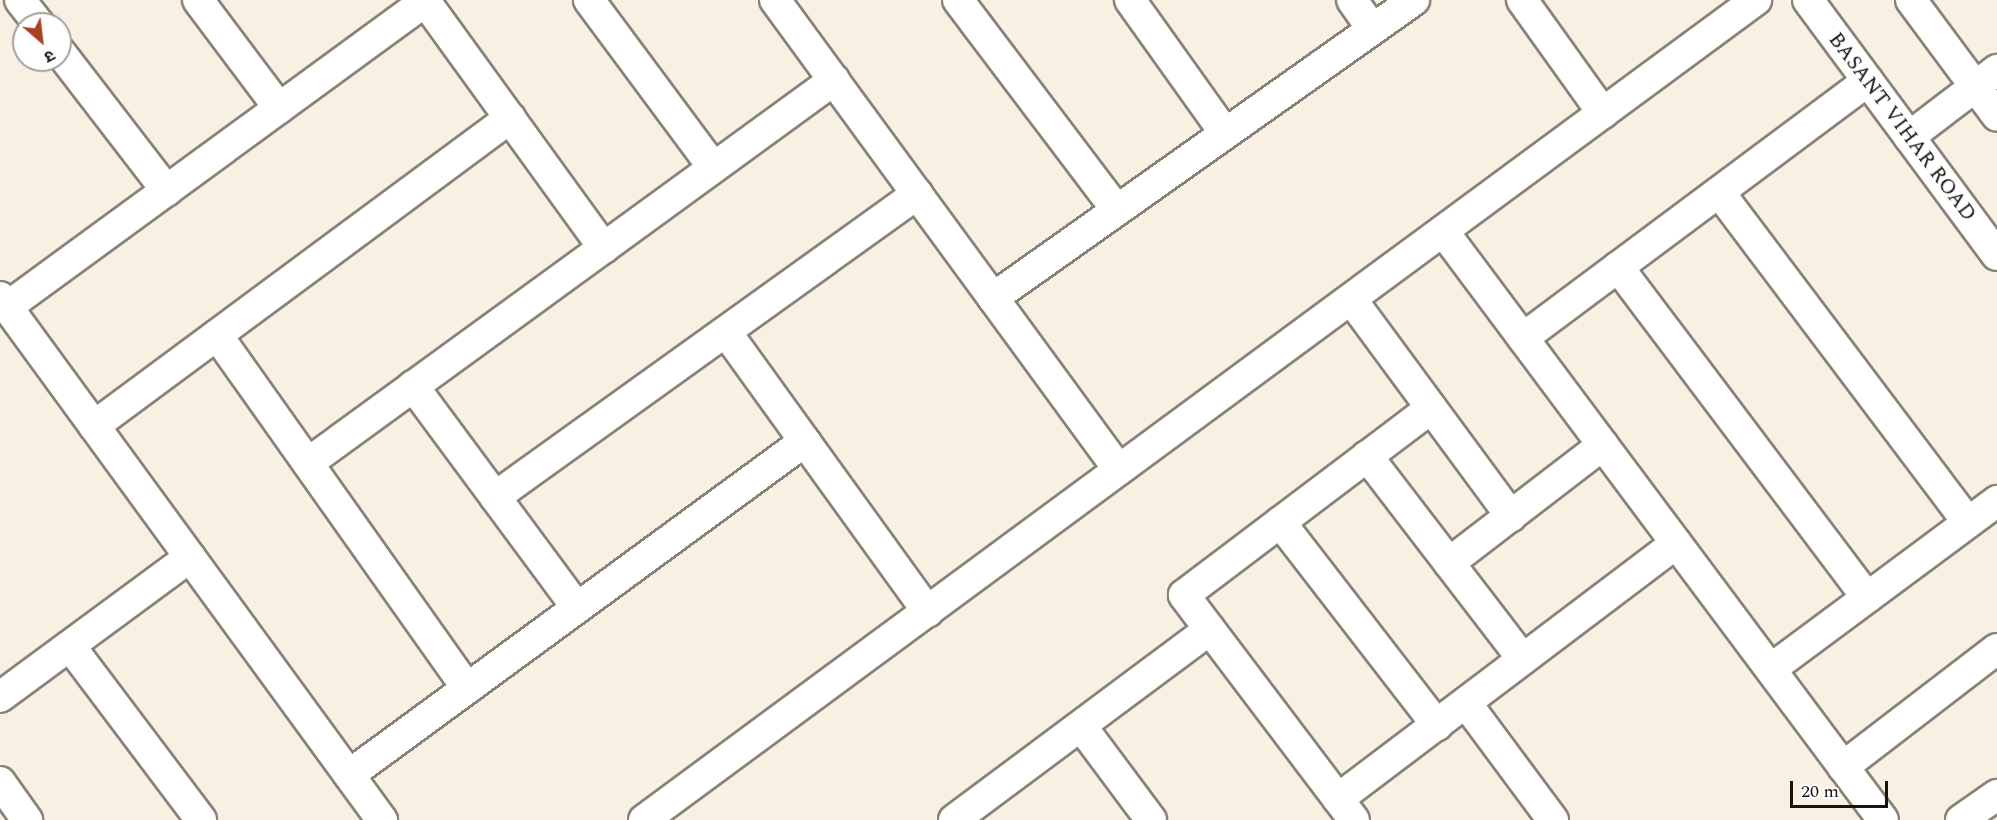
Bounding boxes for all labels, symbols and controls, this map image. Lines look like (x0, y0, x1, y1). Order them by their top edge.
north arrow (12, 12, 72, 72)
street label: BASANT VIHAR ROAD (1823, 28, 1981, 226)
text: उ (40, 43, 59, 69)
scale bar (1793, 769, 1890, 807)
text: 20 m (1801, 778, 1839, 805)

